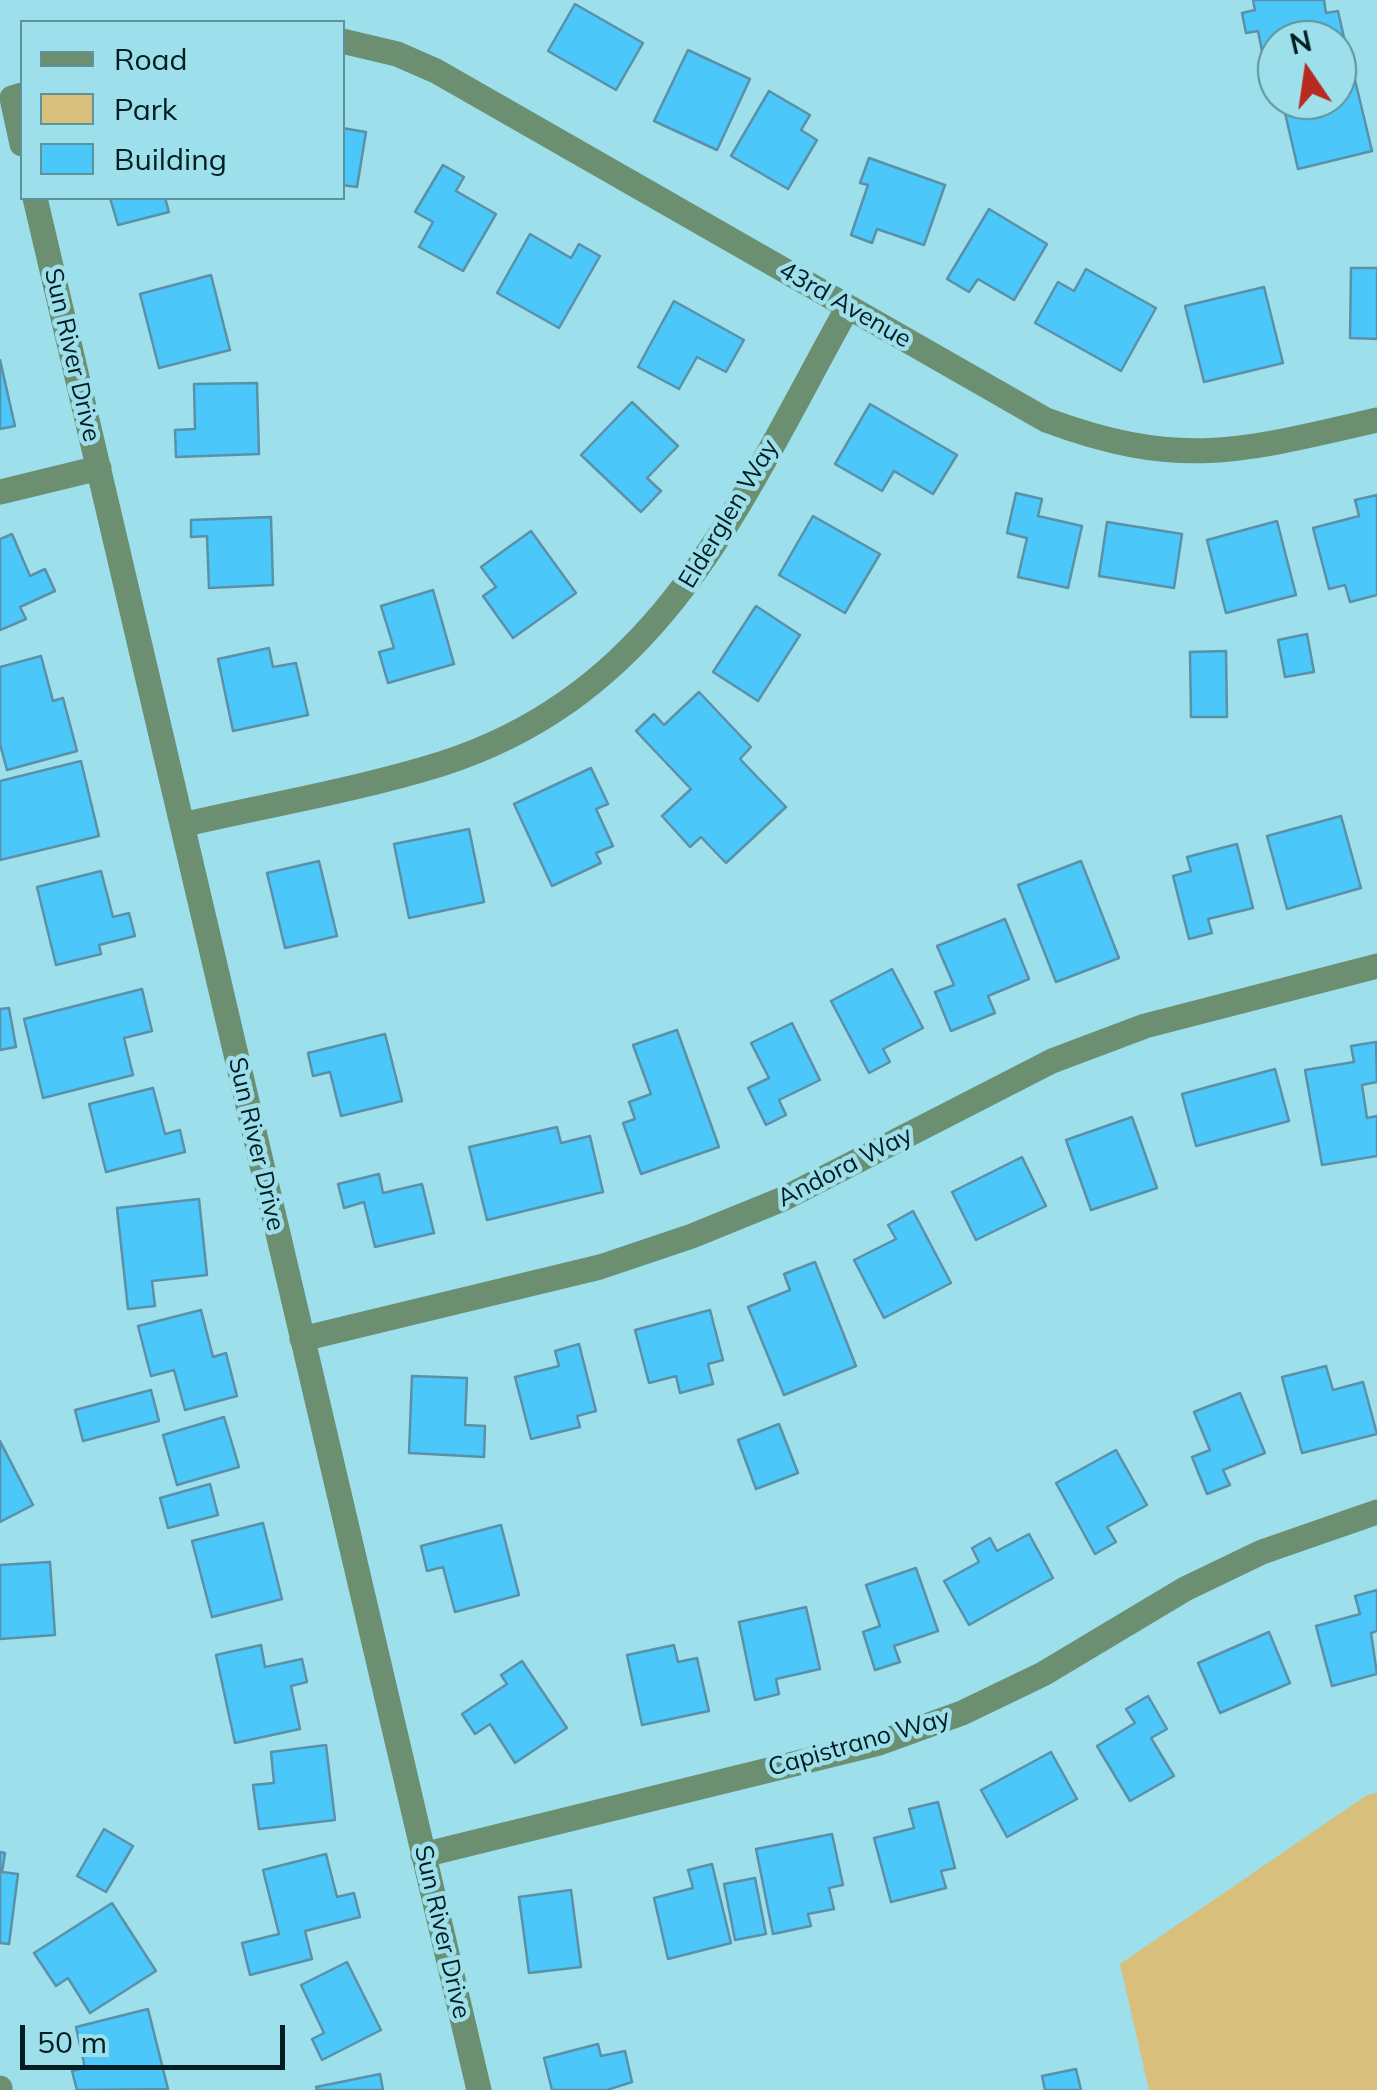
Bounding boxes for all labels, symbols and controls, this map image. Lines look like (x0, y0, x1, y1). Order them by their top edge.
legend (20, 20, 345, 200)
north arrow (1257, 20, 1357, 120)
text: N (1286, 23, 1315, 62)
text: Road (114, 40, 188, 78)
text: Park (114, 90, 177, 128)
text: Building (114, 140, 227, 178)
street label: 43rd Avenue (774, 255, 916, 355)
street label: Sun River Drive (37, 265, 107, 445)
street label: Elderglen Way (673, 434, 785, 594)
street label: Sun River Drive (221, 1054, 291, 1234)
street label: Andora Way (773, 1120, 917, 1214)
street label: Capistrano Way (765, 1703, 953, 1783)
street label: Sun River Drive (407, 1842, 477, 2022)
scale bar (25, 2005, 290, 2067)
text: 50 m (37, 2023, 107, 2061)

